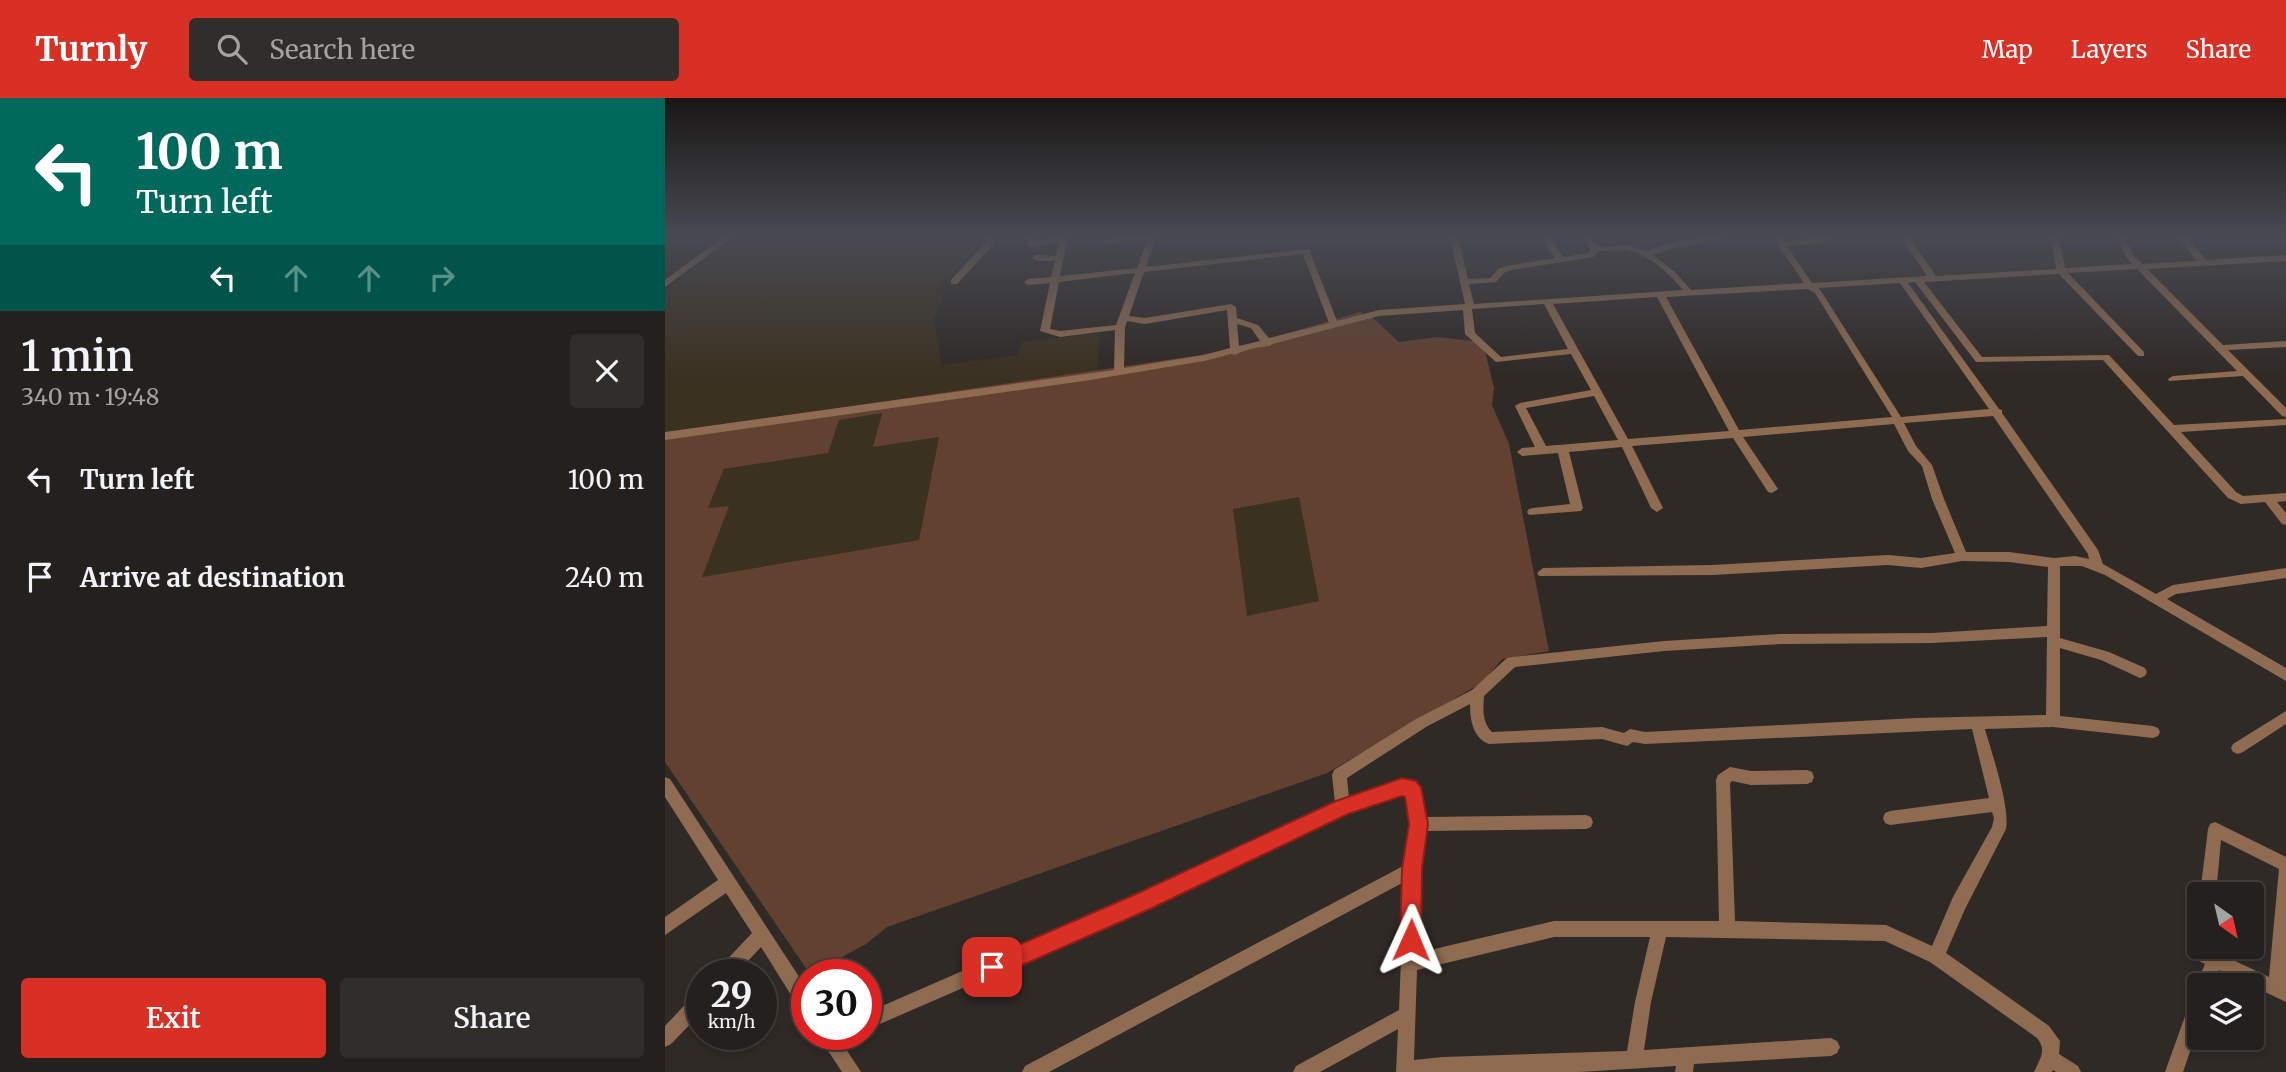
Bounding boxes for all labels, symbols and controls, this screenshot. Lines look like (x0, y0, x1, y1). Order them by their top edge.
search box (189, 18, 679, 81)
text: Turnly (35, 29, 147, 70)
icon: search (213, 30, 251, 68)
text: Search here (269, 33, 415, 66)
text: Map (1982, 34, 2033, 65)
text: Layers (2071, 34, 2147, 65)
text: Share (2185, 34, 2251, 65)
text: 100 m (136, 121, 283, 182)
icon: left (21, 126, 112, 217)
text: Turn left (136, 182, 273, 222)
icon: left (204, 259, 242, 297)
icon: ahead (277, 259, 315, 297)
icon: ahead (350, 259, 388, 297)
icon: right (423, 259, 461, 297)
text: 1 min (21, 330, 134, 382)
button: close (570, 334, 644, 408)
text: 340 m · 19:48 (21, 382, 159, 411)
icon: left (21, 460, 59, 498)
text: Turn left (80, 463, 194, 496)
text: 100 m (568, 463, 644, 496)
icon: arrive (21, 558, 59, 596)
text: Arrive at destination (80, 561, 345, 594)
text: 240 m (565, 561, 644, 594)
north arrow (2187, 882, 2265, 959)
map controls (2187, 882, 2264, 1050)
position arrow (1374, 903, 1448, 977)
pin (962, 937, 1022, 997)
icon: arrive (973, 948, 1011, 986)
speed limit sign: 30 (791, 959, 882, 1050)
text: 29 (711, 973, 752, 1017)
button: layers (2187, 973, 2264, 1050)
button: Exit (21, 978, 326, 1058)
button: Share (340, 978, 644, 1058)
text: km/h (708, 1010, 755, 1033)

